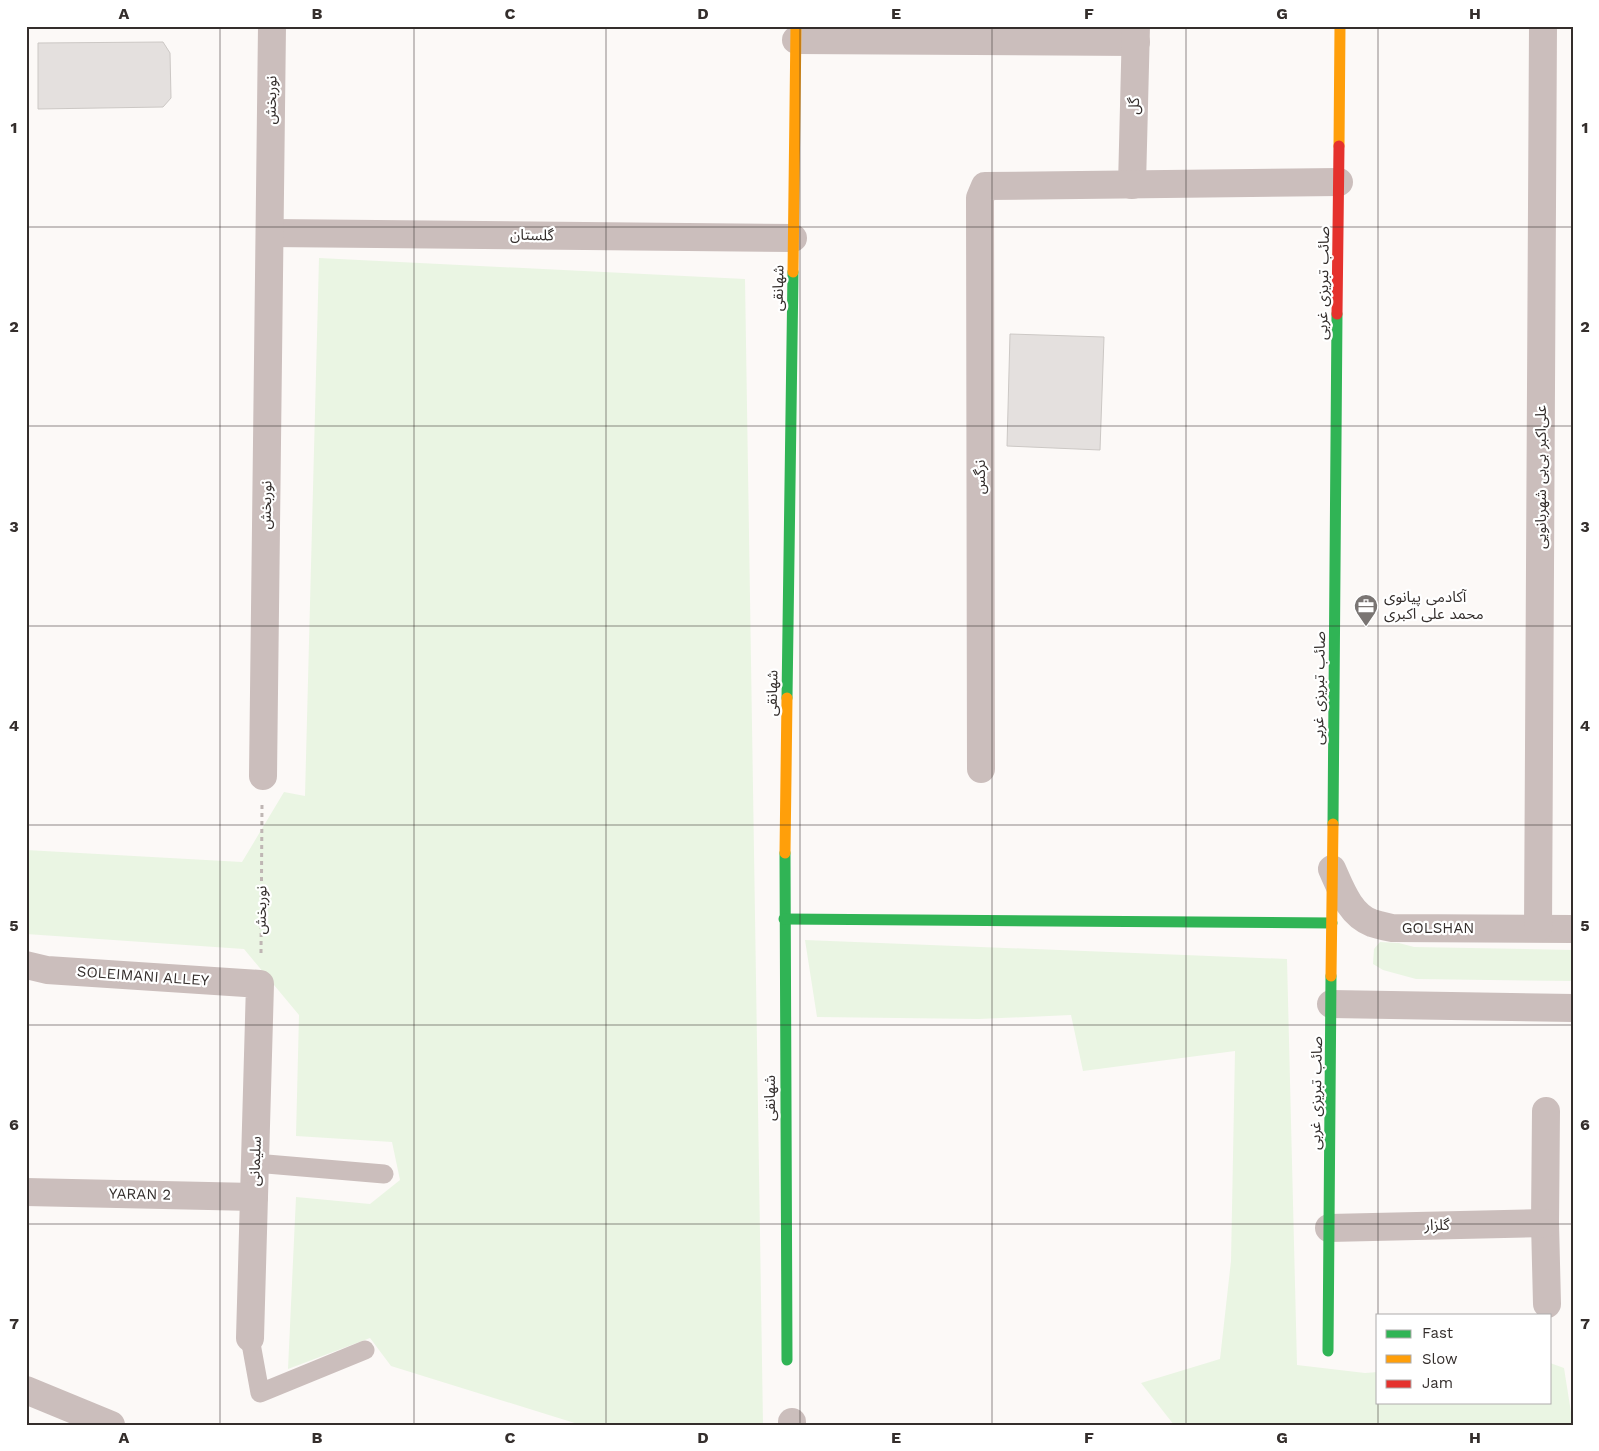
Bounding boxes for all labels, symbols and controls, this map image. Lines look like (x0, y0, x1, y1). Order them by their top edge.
text: A (119, 4, 130, 23)
text: B (312, 4, 323, 23)
text: C (505, 4, 516, 23)
text: D (697, 4, 709, 23)
text: E (891, 4, 901, 23)
text: F (1084, 4, 1094, 23)
text: G (1276, 4, 1288, 23)
text: H (1469, 4, 1481, 23)
street label: نوربخش (262, 75, 280, 125)
street label: گل (1125, 96, 1143, 115)
text: 1 (11, 118, 17, 137)
text: 1 (1582, 118, 1588, 137)
street label: گلستان (510, 226, 555, 244)
street label: صائب تبریزی غربی (1313, 226, 1333, 340)
street label: شهانقی (769, 264, 787, 311)
text: 2 (9, 317, 19, 336)
text: 2 (1580, 317, 1590, 336)
street label: علی‌اکبر بی‌بی شهربانویی (1532, 404, 1550, 549)
street label: نرگس (971, 460, 989, 494)
street label: نوربخش (257, 480, 275, 530)
text: 3 (9, 517, 19, 536)
text: 3 (1580, 517, 1590, 536)
place label: آکادمی پیانوی محمد علی‌ اکبری (1384, 588, 1484, 623)
office icon: آکادمی پیانوی محمد علی‌ اکبری (1353, 593, 1379, 627)
street label: صائب تبریزی غربی (1309, 631, 1329, 745)
street label: شهانقی (763, 669, 781, 716)
text: 4 (9, 716, 19, 735)
text: 4 (1580, 716, 1590, 735)
street label: نوربخش (252, 885, 270, 935)
text: 5 (9, 916, 19, 935)
text: 5 (1580, 916, 1590, 935)
street label: GOLSHAN (1402, 919, 1474, 937)
street label: SOLEIMANI ALLEY (76, 962, 210, 990)
street label: صائب تبریزی غربی (1306, 1036, 1326, 1150)
street label: شهانقی (761, 1075, 779, 1121)
text: 6 (9, 1115, 19, 1134)
text: 6 (1580, 1115, 1590, 1134)
street label: سلیمانی (245, 1135, 265, 1186)
street label: YARAN 2 (109, 1184, 171, 1204)
street label: گلزار (1423, 1216, 1451, 1234)
text: 7 (9, 1314, 19, 1333)
legend (1376, 1314, 1552, 1404)
text: 7 (1580, 1314, 1590, 1333)
text: Fast (1422, 1324, 1454, 1342)
text: Slow (1422, 1350, 1458, 1368)
text: Jam (1422, 1374, 1453, 1392)
text: A (119, 1428, 130, 1447)
text: B (312, 1428, 323, 1447)
text: C (505, 1428, 516, 1447)
text: D (697, 1428, 709, 1447)
text: E (891, 1428, 901, 1447)
text: F (1084, 1428, 1094, 1447)
text: G (1276, 1428, 1288, 1447)
text: H (1469, 1428, 1481, 1447)

